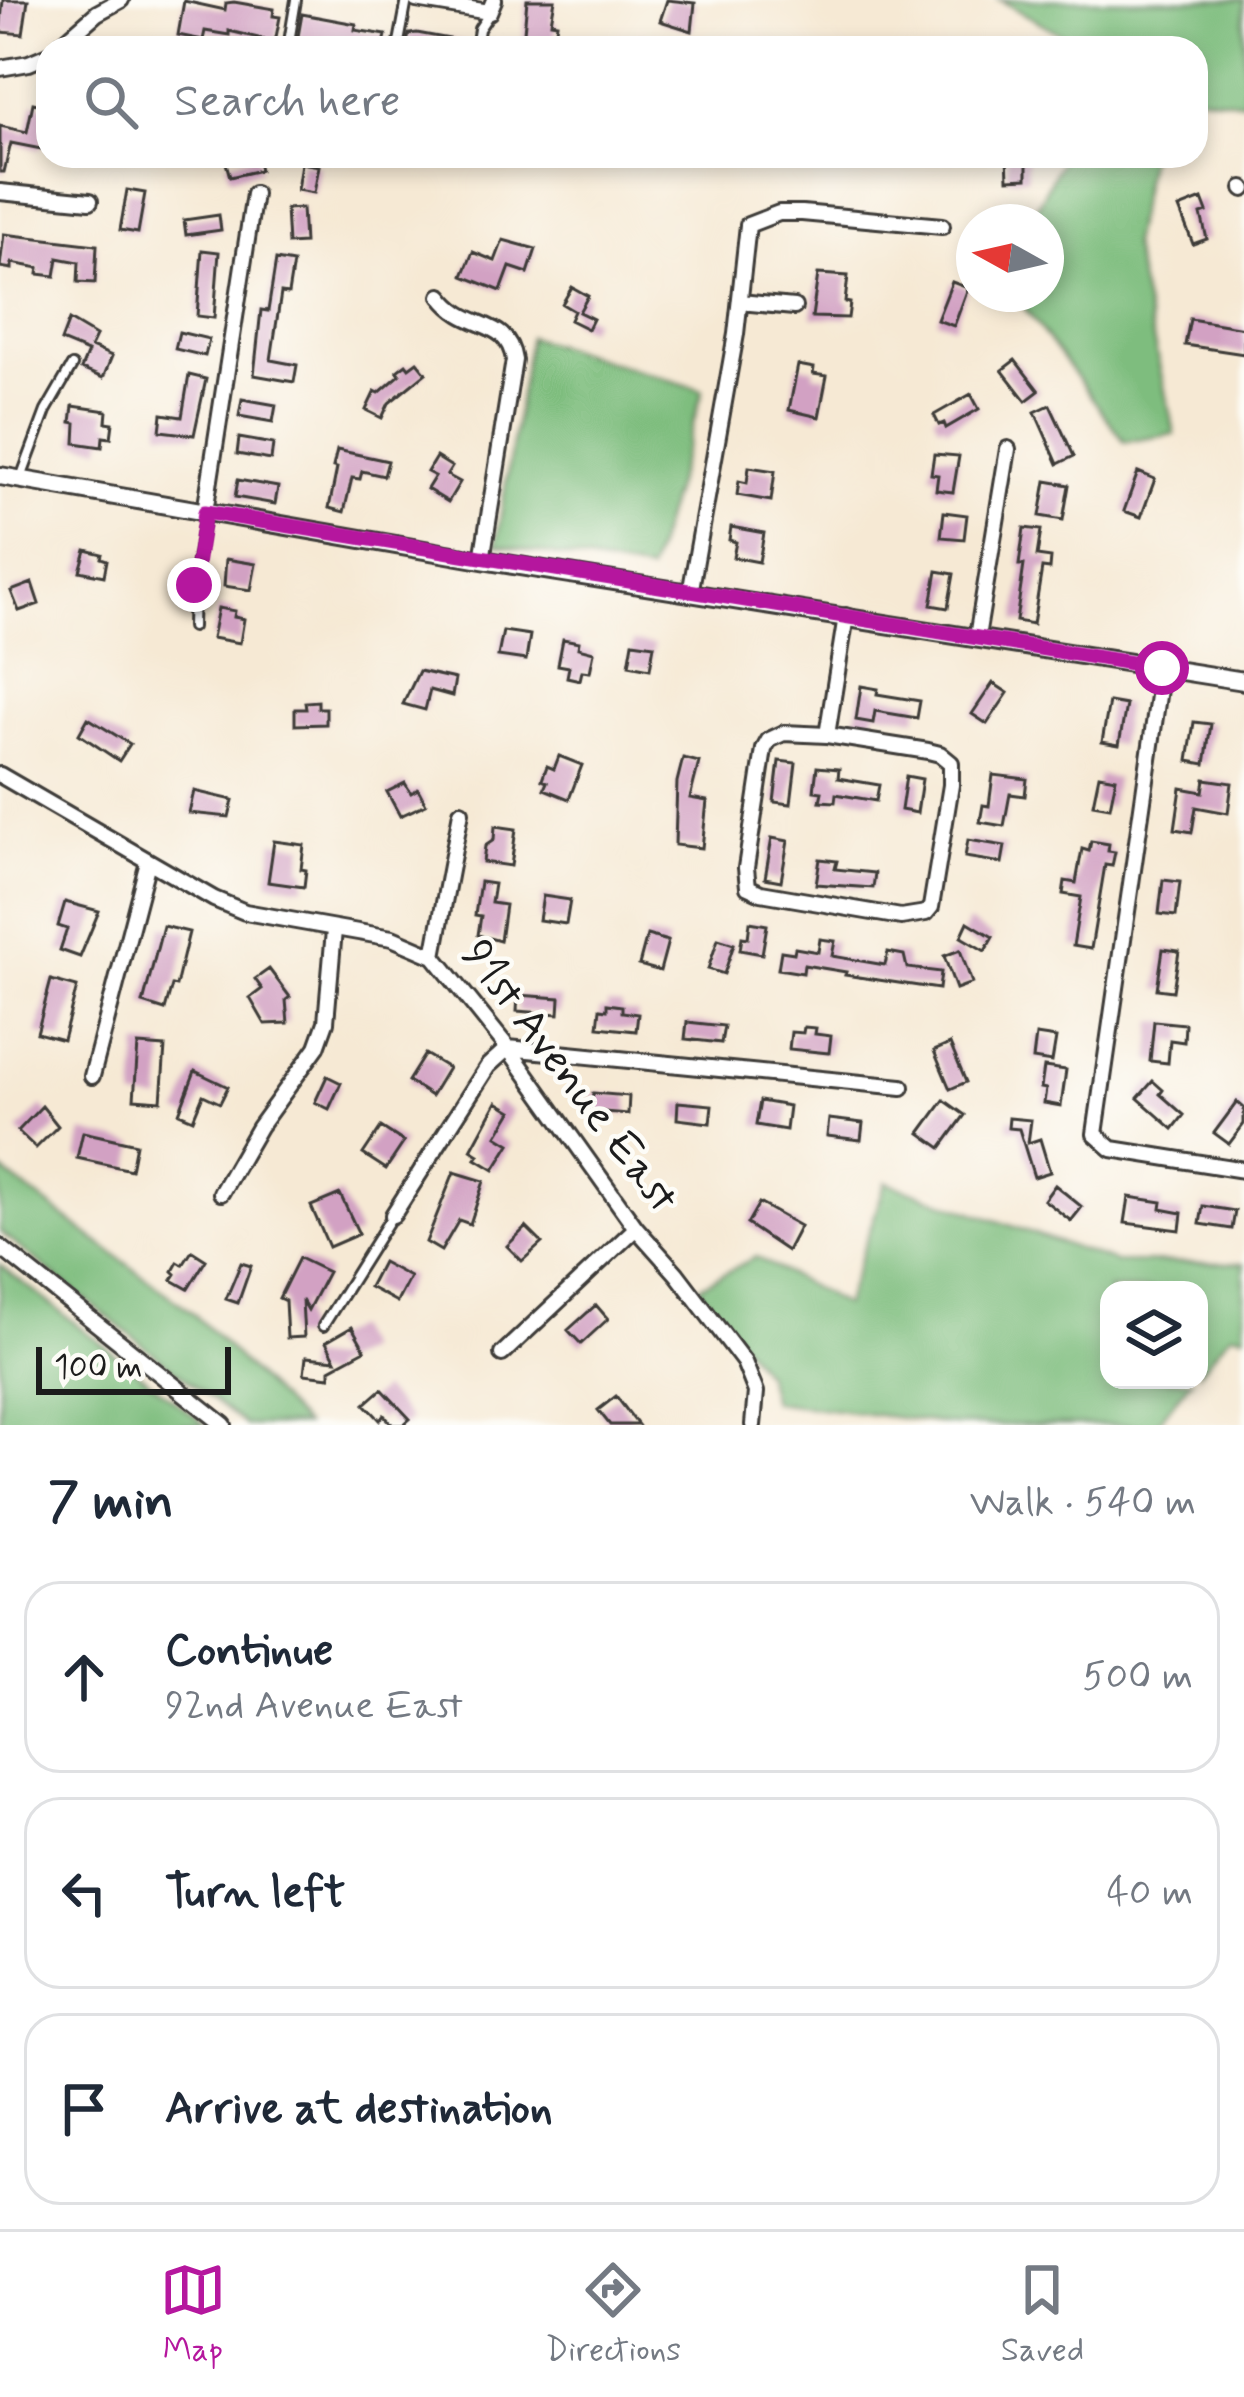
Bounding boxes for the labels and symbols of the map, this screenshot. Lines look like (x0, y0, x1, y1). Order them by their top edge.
north arrow (956, 204, 1064, 312)
route end (167, 558, 221, 612)
route start (1135, 641, 1189, 695)
street label: 91st Avenue East (447, 928, 691, 1226)
scale bar (36, 1341, 231, 1394)

